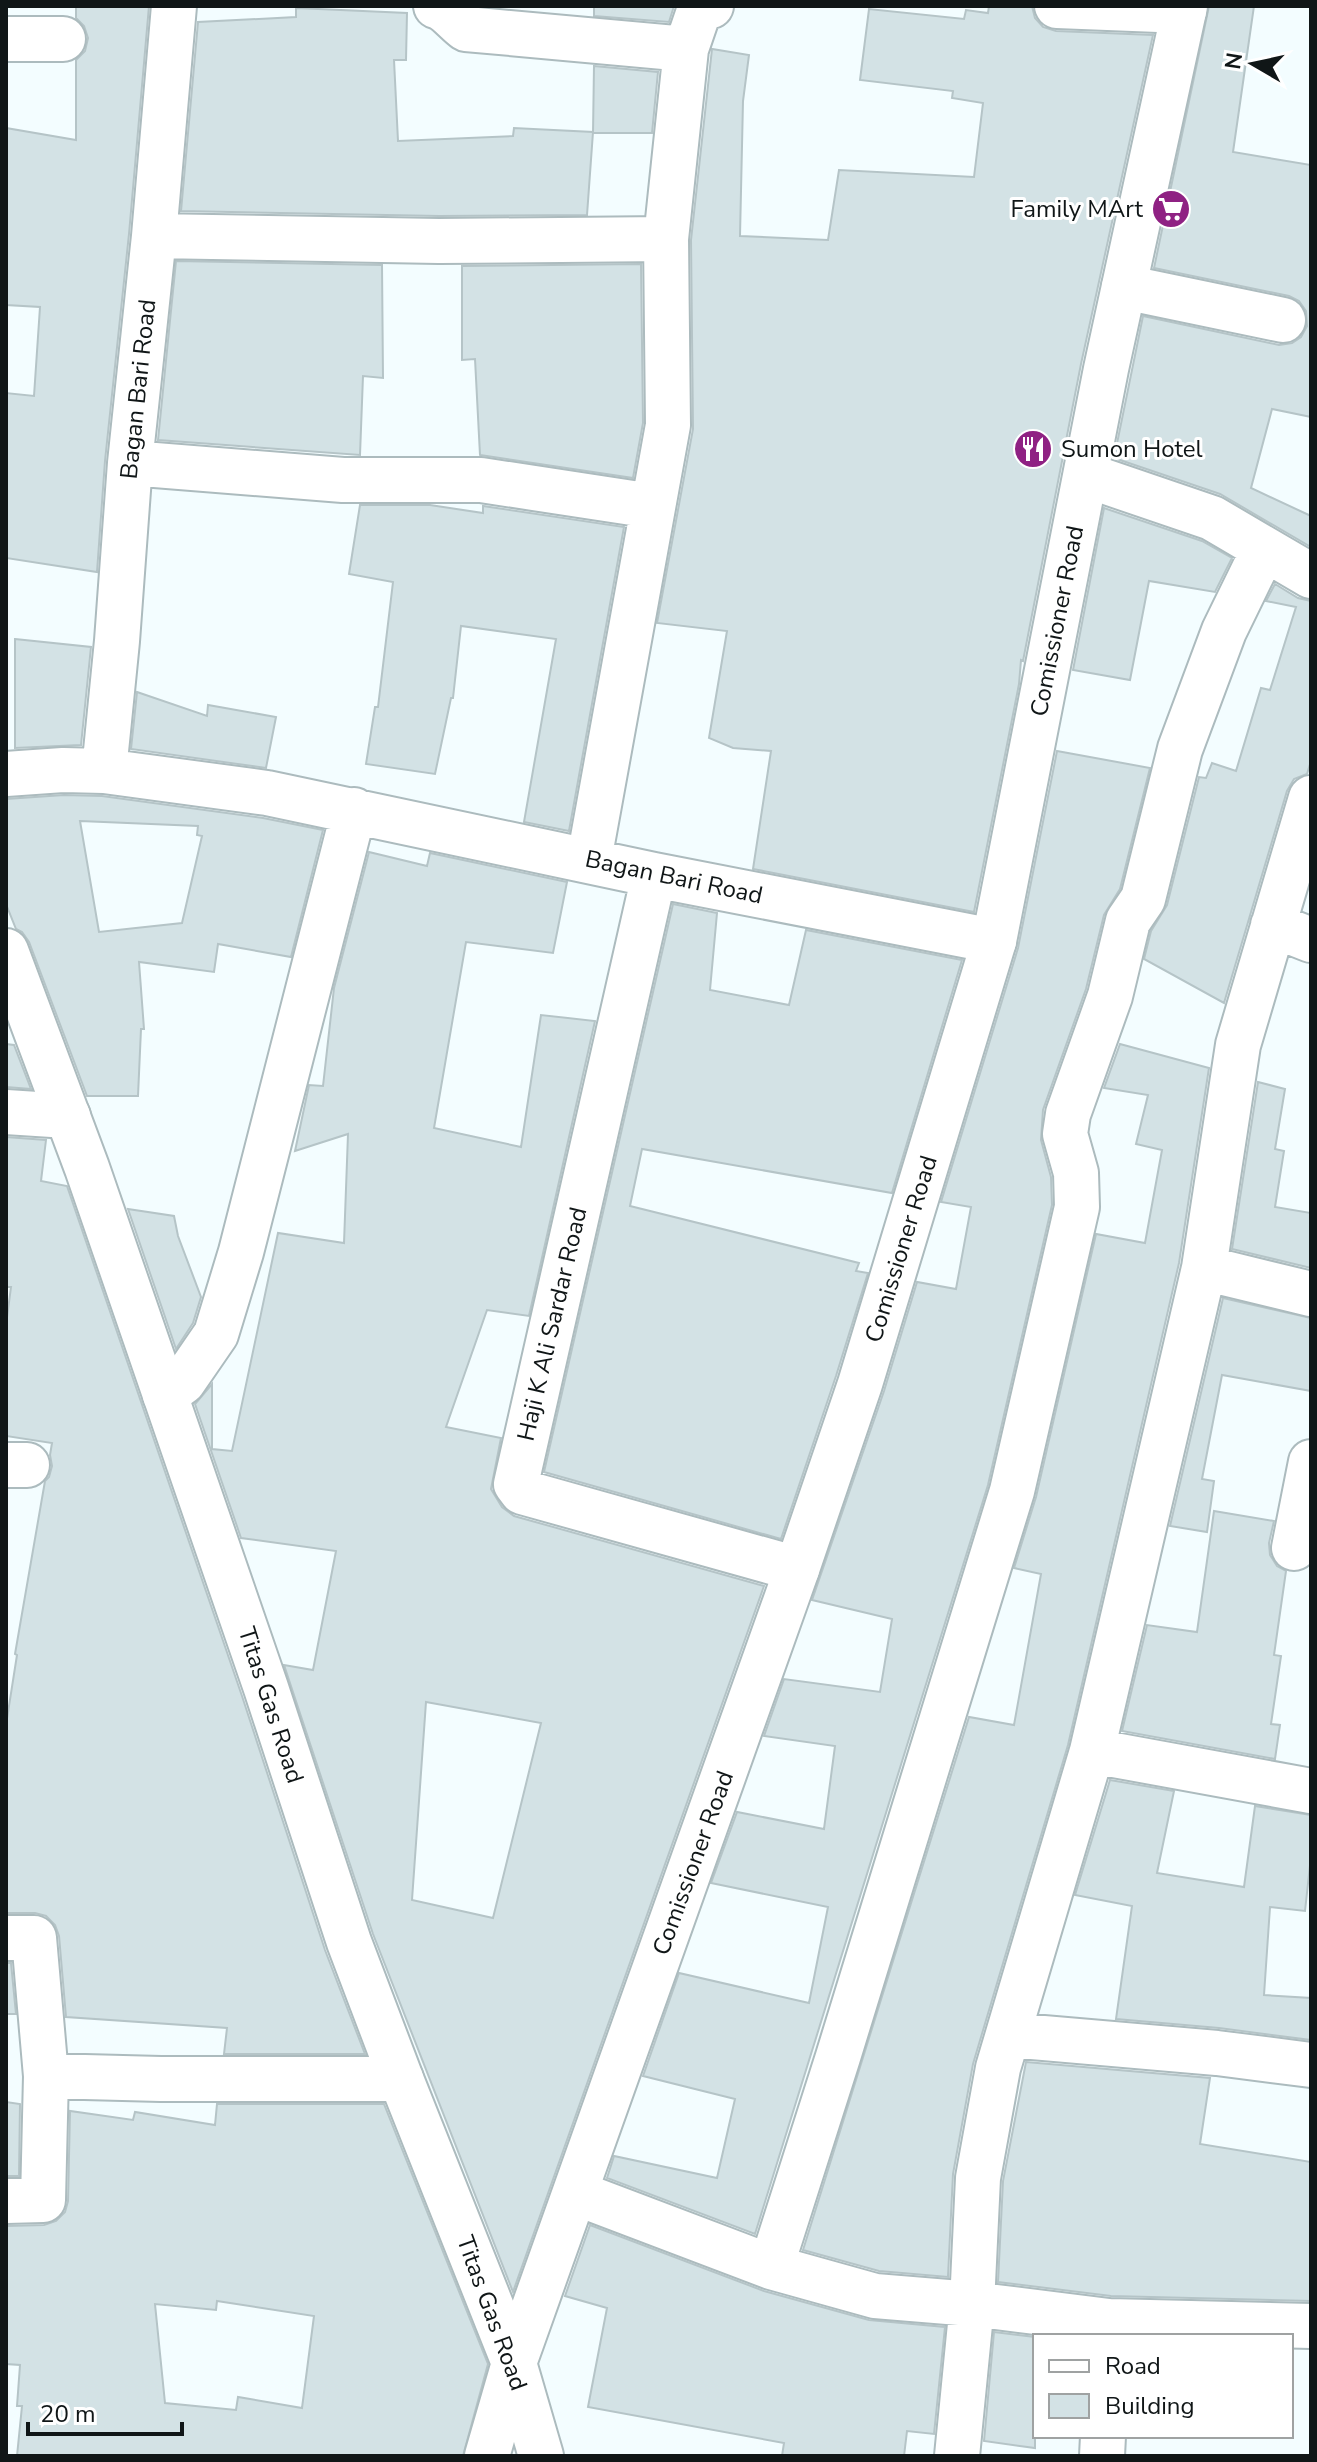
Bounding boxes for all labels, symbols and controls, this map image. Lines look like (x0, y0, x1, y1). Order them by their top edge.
north arrow (1213, 24, 1293, 104)
text: N (1218, 51, 1250, 72)
supermarket icon: Family MArt (1150, 188, 1192, 230)
place label: Family MArt (1011, 193, 1144, 225)
street label: Bagan Bari Road (113, 298, 163, 480)
restaurant icon: Sumon Hotel (1012, 428, 1054, 470)
place label: Sumon Hotel (1061, 433, 1203, 465)
street label: Comissioner Road (1023, 523, 1091, 719)
street label: Bagan Bari Road (582, 843, 766, 911)
street label: Comissioner Road (857, 1152, 945, 1346)
street label: Haji K Ali Sardar Road (510, 1204, 594, 1444)
street label: Titas Gas Road (231, 1623, 311, 1787)
street label: Comissioner Road (645, 1766, 741, 1960)
street label: Titas Gas Road (449, 2231, 535, 2395)
legend (1033, 2334, 1293, 2438)
text: Road (1105, 2350, 1161, 2382)
scale bar (28, 2386, 182, 2436)
text: Building (1105, 2390, 1195, 2422)
text: 20 m (40, 2398, 96, 2430)

